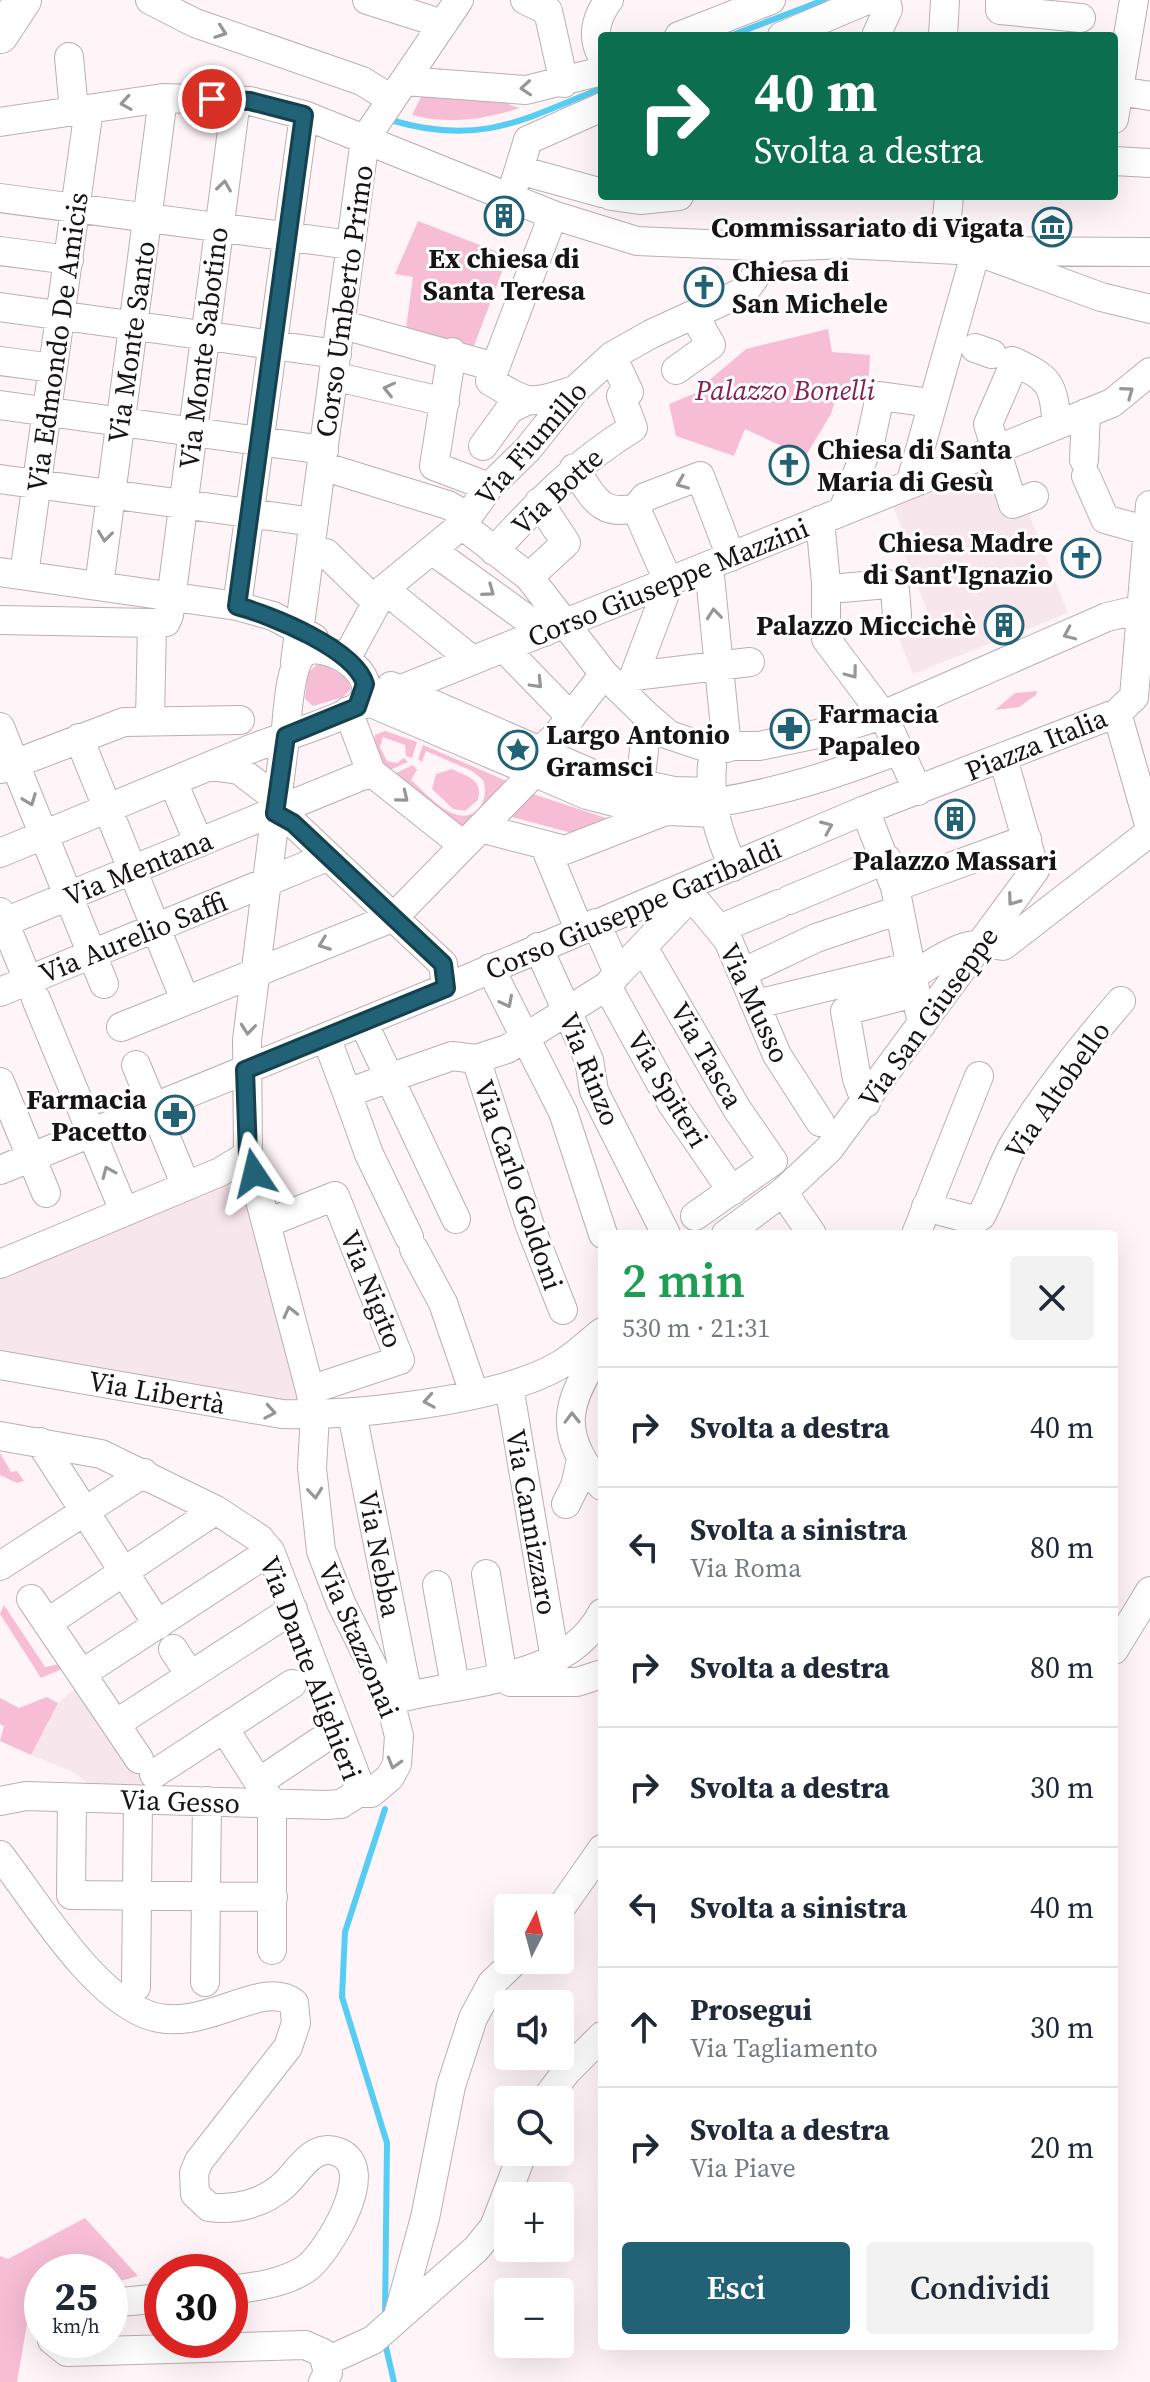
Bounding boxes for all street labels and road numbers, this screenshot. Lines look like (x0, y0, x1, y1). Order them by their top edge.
street label: Corso Umberto Primo (306, 163, 382, 439)
street label: Via Edmondo De Amicis (17, 190, 97, 494)
street label: Via Monte Sabotino (169, 225, 237, 471)
street label: Via Monte Santo (98, 238, 164, 446)
street label: Via Fiumillo (466, 373, 596, 513)
street label: Via Botte (503, 439, 611, 543)
street label: Corso Giuseppe Mazzini (522, 508, 814, 656)
street label: Piazza Italia (959, 698, 1113, 790)
street label: Via Mentana (58, 821, 219, 915)
street label: Corso Giuseppe Garibaldi (479, 829, 787, 989)
street label: Via Aurelio Saffi (33, 882, 233, 992)
street label: Via San Giuseppe (849, 919, 1007, 1115)
street label: Via Musso (711, 937, 799, 1069)
street label: Via Tasca (661, 995, 753, 1116)
street label: Via Rinzo (550, 1007, 630, 1131)
street label: Via Altobello (995, 1013, 1119, 1167)
street label: Via Spiteri (618, 1024, 718, 1154)
street label: Via Carlo Goldoni (465, 1075, 573, 1295)
street label: Via Nigito (331, 1225, 413, 1353)
street label: Via Libertà (86, 1361, 229, 1423)
street label: Via Cannizzaro (497, 1426, 567, 1618)
street label: Via Nebba (349, 1488, 411, 1621)
street label: Via Dante Alighieri (251, 1551, 371, 1785)
street label: Via Stazzonai (309, 1557, 409, 1723)
street label: Via Gesso (119, 1780, 241, 1822)

